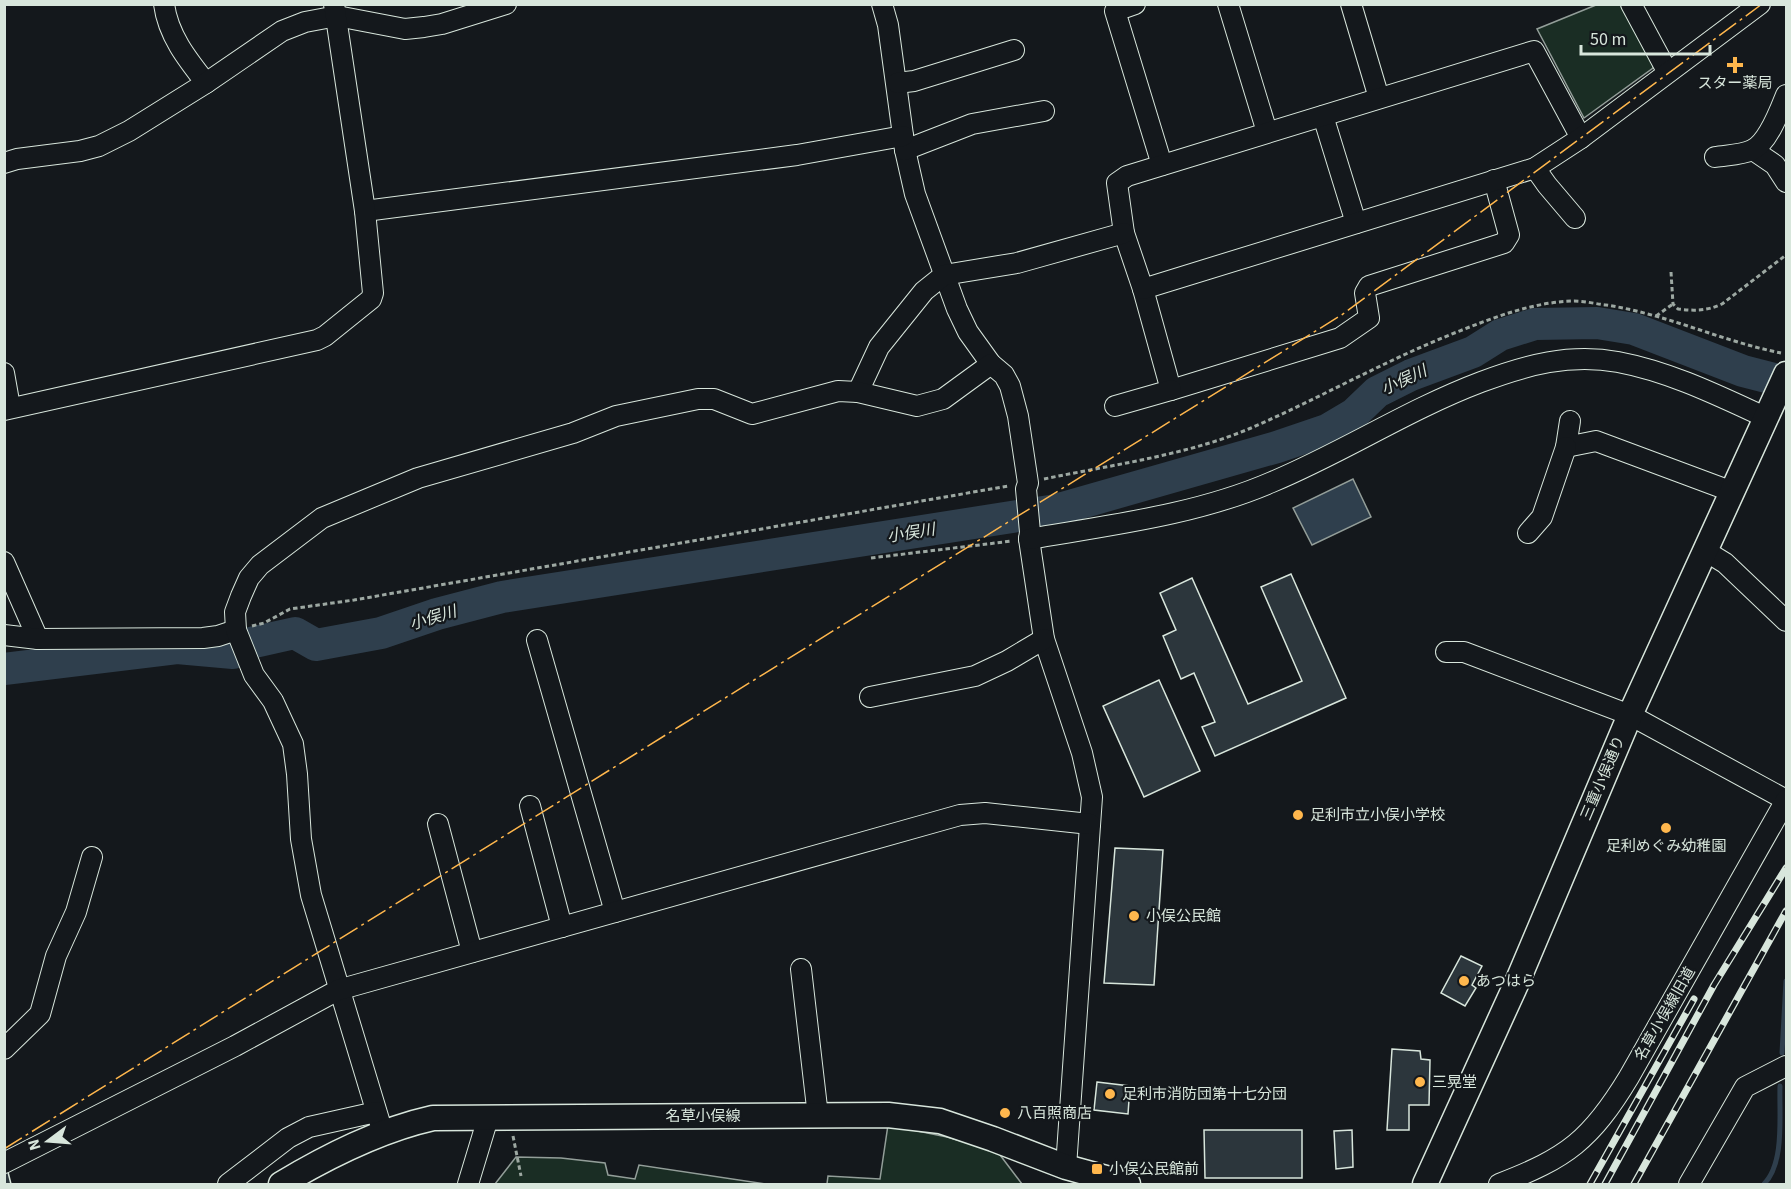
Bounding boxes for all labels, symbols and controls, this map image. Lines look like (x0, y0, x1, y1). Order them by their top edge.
scale bar (1581, 18, 1710, 56)
text: 50 m (1590, 27, 1626, 52)
marker: スター薬局 (1728, 58, 1742, 72)
place label: スター薬局 (1697, 73, 1773, 94)
water label: 小俣川 (1378, 359, 1432, 400)
water label: 小俣川 (886, 518, 938, 548)
water label: 小俣川 (407, 600, 461, 636)
street label: 三重小俣通り (1576, 732, 1630, 824)
place label: 足利市立小俣小学校 (1310, 805, 1445, 826)
marker: 足利市立小俣小学校 (1291, 808, 1305, 822)
marker: 足利めぐみ幼稚園 (1659, 821, 1673, 835)
place label: 足利めぐみ幼稚園 (1606, 836, 1726, 857)
place label: 小俣公民館 (1146, 906, 1221, 927)
marker: 小俣公民館 (1127, 909, 1141, 923)
street label: 名草小俣線旧道 (1630, 963, 1700, 1065)
place label: あつはら (1476, 971, 1536, 992)
marker: あつはら (1457, 974, 1471, 988)
place label: 三晃堂 (1432, 1072, 1477, 1093)
marker: 三晃堂 (1413, 1075, 1427, 1089)
place label: 足利市消防団第十七分団 (1122, 1084, 1287, 1105)
marker: 足利市消防団第十七分団 (1103, 1087, 1117, 1101)
place label: 八百照商店 (1017, 1103, 1092, 1124)
street label: 名草小俣線 (665, 1106, 741, 1127)
marker: 八百照商店 (998, 1106, 1012, 1120)
north arrow (18, 1111, 78, 1171)
text: N (23, 1137, 47, 1153)
place label: 小俣公民館前 (1109, 1159, 1199, 1180)
marker: 小俣公民館前 (1090, 1162, 1104, 1176)

